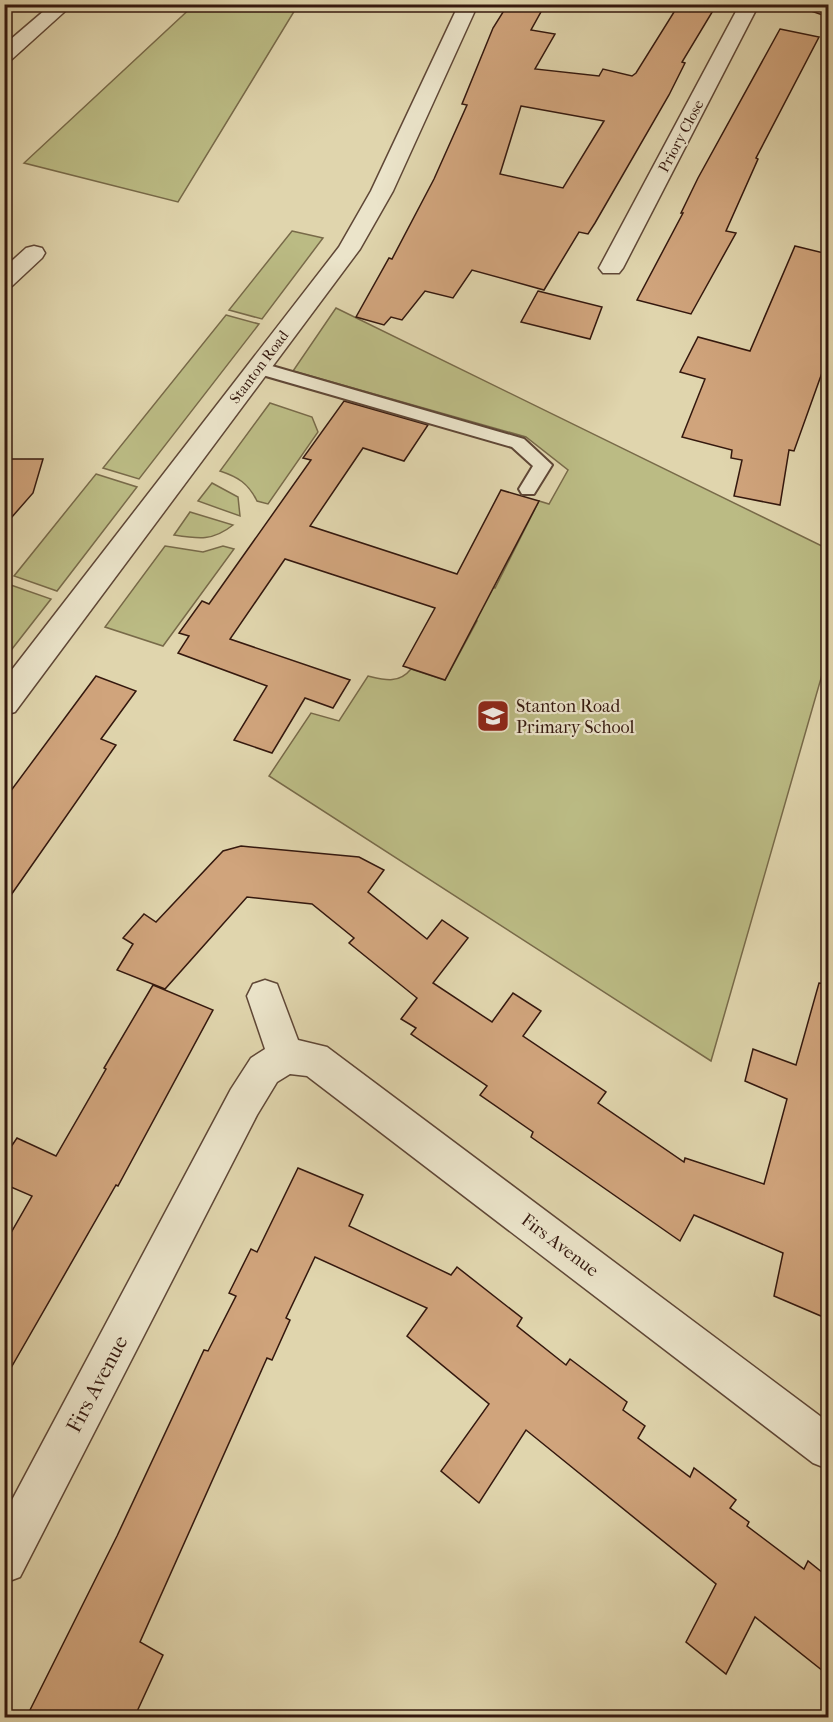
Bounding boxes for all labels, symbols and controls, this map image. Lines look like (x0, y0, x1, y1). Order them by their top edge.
street label: Priory Close (654, 96, 708, 175)
street label: Stanton Road (226, 326, 293, 407)
place label: Stanton Road Primary School (516, 696, 635, 738)
school or university icon: Stanton Road Primary School (475, 698, 511, 734)
street label: Firs Avenue (517, 1210, 603, 1281)
street label: Firs Avenue (61, 1331, 133, 1437)

